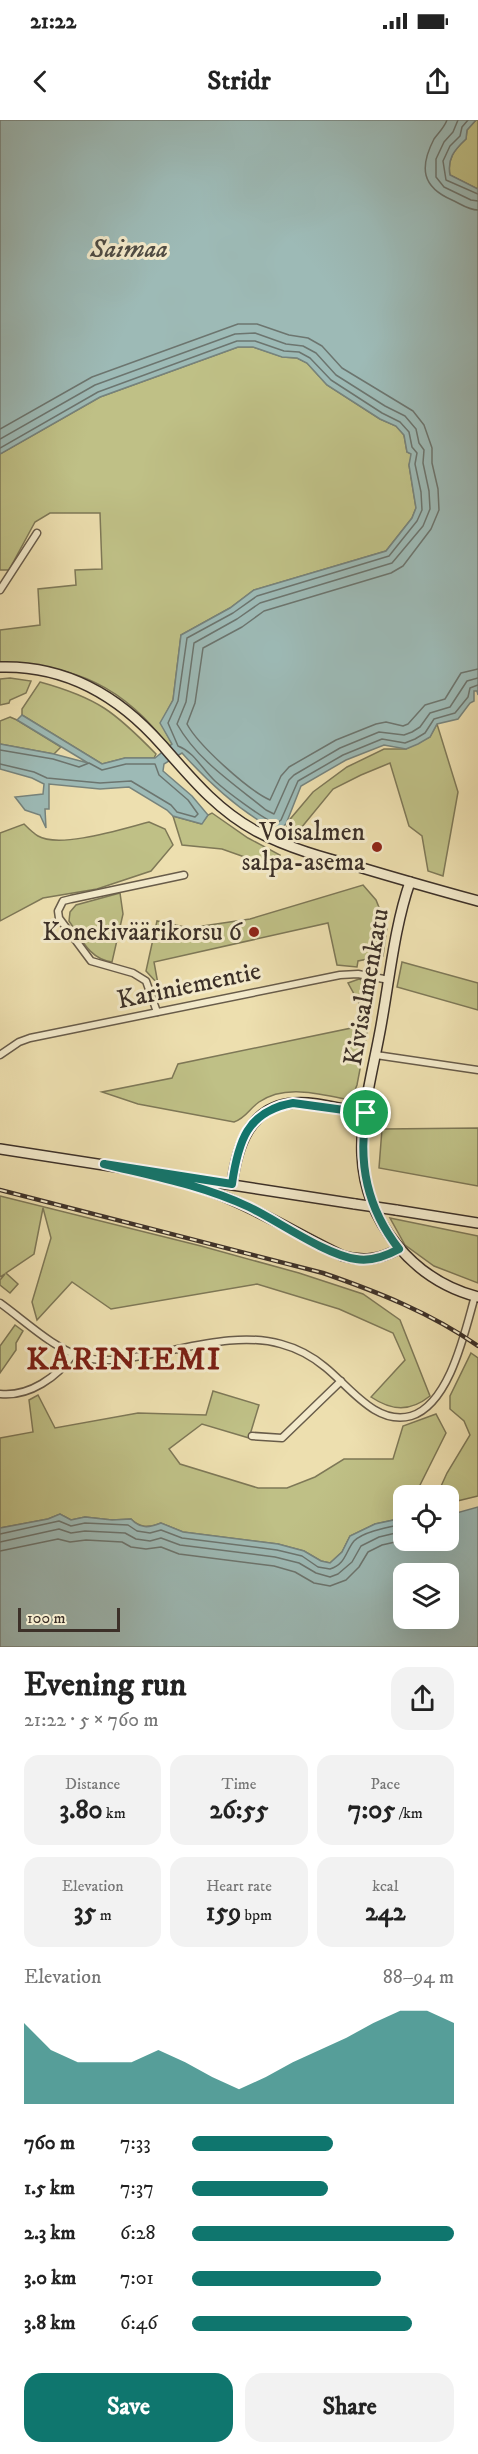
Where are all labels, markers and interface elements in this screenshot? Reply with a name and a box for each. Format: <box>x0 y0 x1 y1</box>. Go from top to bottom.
text: 21:22 <box>30 8 76 35</box>
text: Stridr <box>207 64 271 98</box>
icon: back <box>24 65 57 98</box>
icon: share <box>421 65 454 98</box>
water label: Saimaa <box>89 232 168 266</box>
place label: Voisalmen salpa-asema <box>242 816 365 879</box>
marker: Voisalmen salpa-asema <box>370 840 384 854</box>
street label: Kivisalmenkatu <box>337 906 397 1068</box>
place label: Konekiväärikorsu 6 <box>42 916 243 949</box>
marker: Konekiväärikorsu 6 <box>247 925 261 939</box>
street label: Kariniementie <box>114 955 264 1017</box>
pin <box>340 1087 391 1138</box>
icon: arrive <box>349 1096 382 1129</box>
district label: KARINIEMI <box>26 1340 222 1380</box>
map controls <box>393 1485 459 1629</box>
button: locate <box>393 1485 459 1551</box>
button: layers <box>393 1563 459 1629</box>
scale bar <box>18 1605 120 1632</box>
text: 100 m <box>27 1608 66 1628</box>
text: Evening run <box>24 1665 186 1706</box>
button: share <box>391 1667 454 1730</box>
text: 21:22 · 5 × 760 m <box>24 1708 158 1733</box>
text: Distance <box>65 1774 120 1794</box>
text: Time <box>222 1774 256 1794</box>
text: Pace <box>371 1774 400 1794</box>
text: 3.80 <box>60 1794 102 1827</box>
text: 26:55 <box>210 1794 268 1827</box>
text: 7:05 <box>348 1794 395 1827</box>
text: km <box>102 1803 126 1823</box>
text: /km <box>395 1803 423 1823</box>
text: Elevation <box>62 1876 124 1896</box>
text: Heart rate <box>206 1876 272 1896</box>
text: kcal <box>372 1876 398 1896</box>
text: 35 <box>74 1896 96 1929</box>
text: 159 <box>206 1896 241 1929</box>
text: 242 <box>365 1896 406 1929</box>
text: m <box>96 1905 112 1925</box>
text: bpm <box>241 1905 272 1925</box>
text: Elevation <box>24 1965 101 1990</box>
text: 88–94 m <box>383 1965 454 1990</box>
text: 760 m <box>24 2131 75 2156</box>
text: 7:33 <box>120 2131 151 2156</box>
text: 1.5 km <box>24 2176 75 2201</box>
text: 7:37 <box>120 2176 154 2201</box>
text: 2.3 km <box>24 2221 76 2246</box>
text: 6:28 <box>120 2221 155 2246</box>
text: 3.0 km <box>24 2266 76 2291</box>
text: 7:01 <box>120 2266 154 2291</box>
text: 3.8 km <box>24 2311 75 2336</box>
text: 6:46 <box>120 2311 158 2336</box>
button: Save <box>24 2373 233 2442</box>
button: Share <box>245 2373 454 2442</box>

